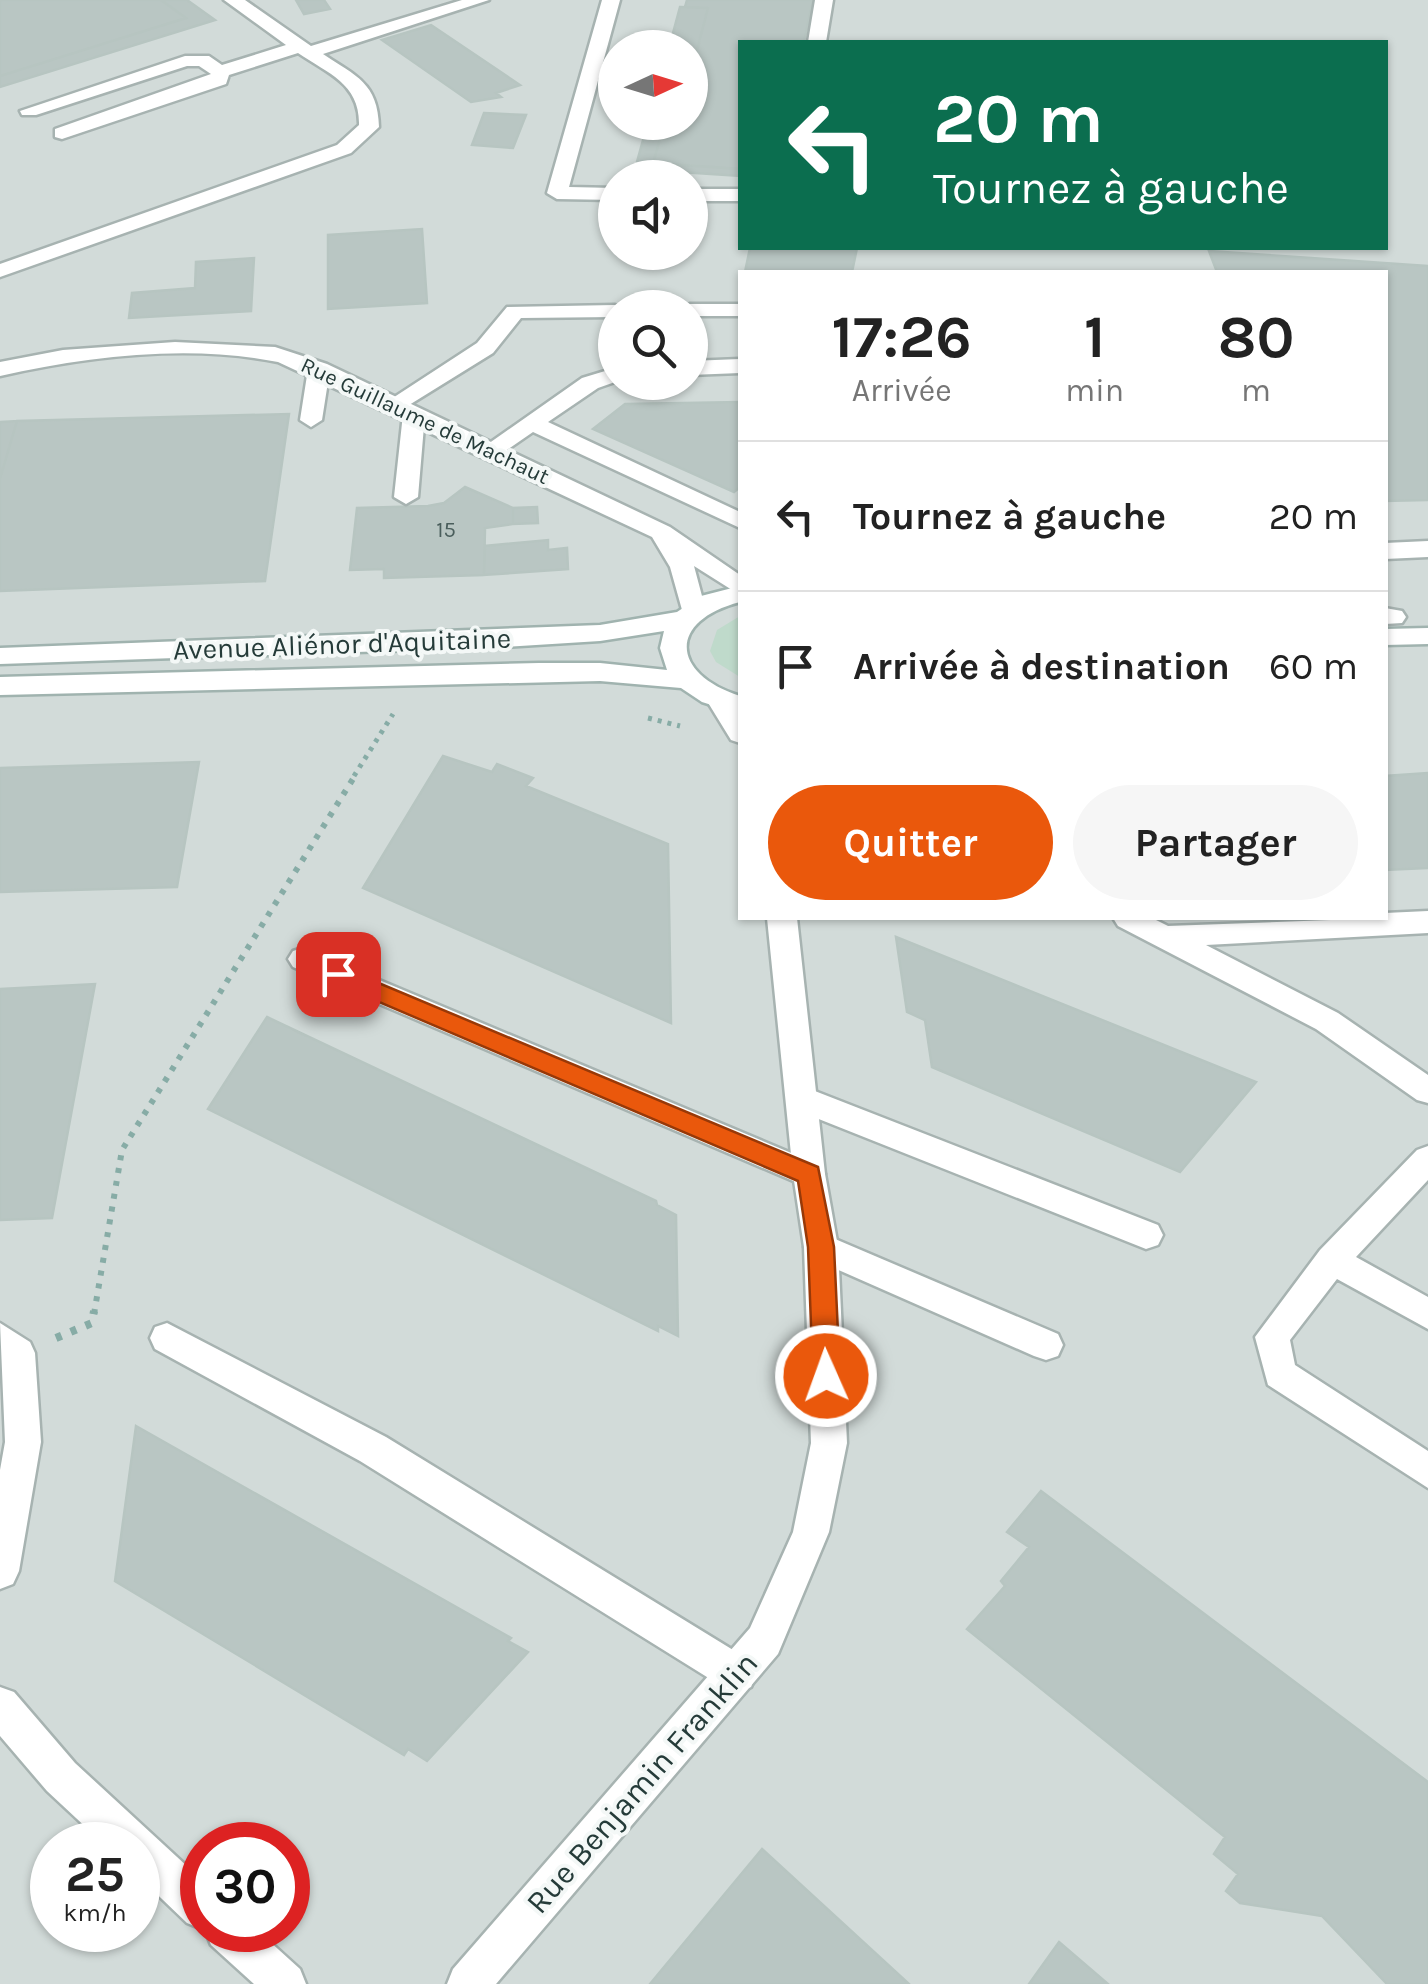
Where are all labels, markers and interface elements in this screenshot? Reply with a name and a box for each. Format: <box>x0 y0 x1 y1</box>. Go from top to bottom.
north arrow <box>598 30 708 140</box>
map controls <box>598 30 708 400</box>
text: 20 m <box>933 78 1104 160</box>
icon: left <box>768 80 898 210</box>
button: sound <box>598 160 708 270</box>
text: Tournez à gauche <box>933 162 1289 214</box>
button: search <box>598 290 708 400</box>
text: 17:26 <box>832 302 972 372</box>
text: 1 <box>1084 302 1105 372</box>
text: 80 <box>1218 302 1294 372</box>
street label: Rue Guillaume de Machaut <box>297 352 553 490</box>
text: Arrivée <box>852 372 952 409</box>
text: min <box>1065 372 1124 409</box>
text: m <box>1241 372 1271 409</box>
icon: left <box>768 489 823 544</box>
text: Tournez à gauche <box>853 494 1166 539</box>
text: 20 m <box>1269 494 1358 539</box>
house number: 15 <box>436 517 456 543</box>
street label: Avenue Aliénor d'Aquitaine <box>172 622 512 666</box>
icon: arrive <box>768 639 823 694</box>
text: Arrivée à destination <box>853 644 1230 689</box>
text: 60 m <box>1269 644 1358 689</box>
button: Quitter <box>768 785 1053 900</box>
button: Partager <box>1073 785 1358 900</box>
pin <box>296 932 381 1017</box>
icon: arrive <box>311 947 366 1002</box>
position arrow <box>774 1324 878 1428</box>
street label: Rue Benjamin Franklin <box>519 1645 765 1921</box>
speed limit sign: 30 <box>180 1822 310 1952</box>
text: 25 <box>65 1845 125 1904</box>
text: km/h <box>63 1898 127 1927</box>

